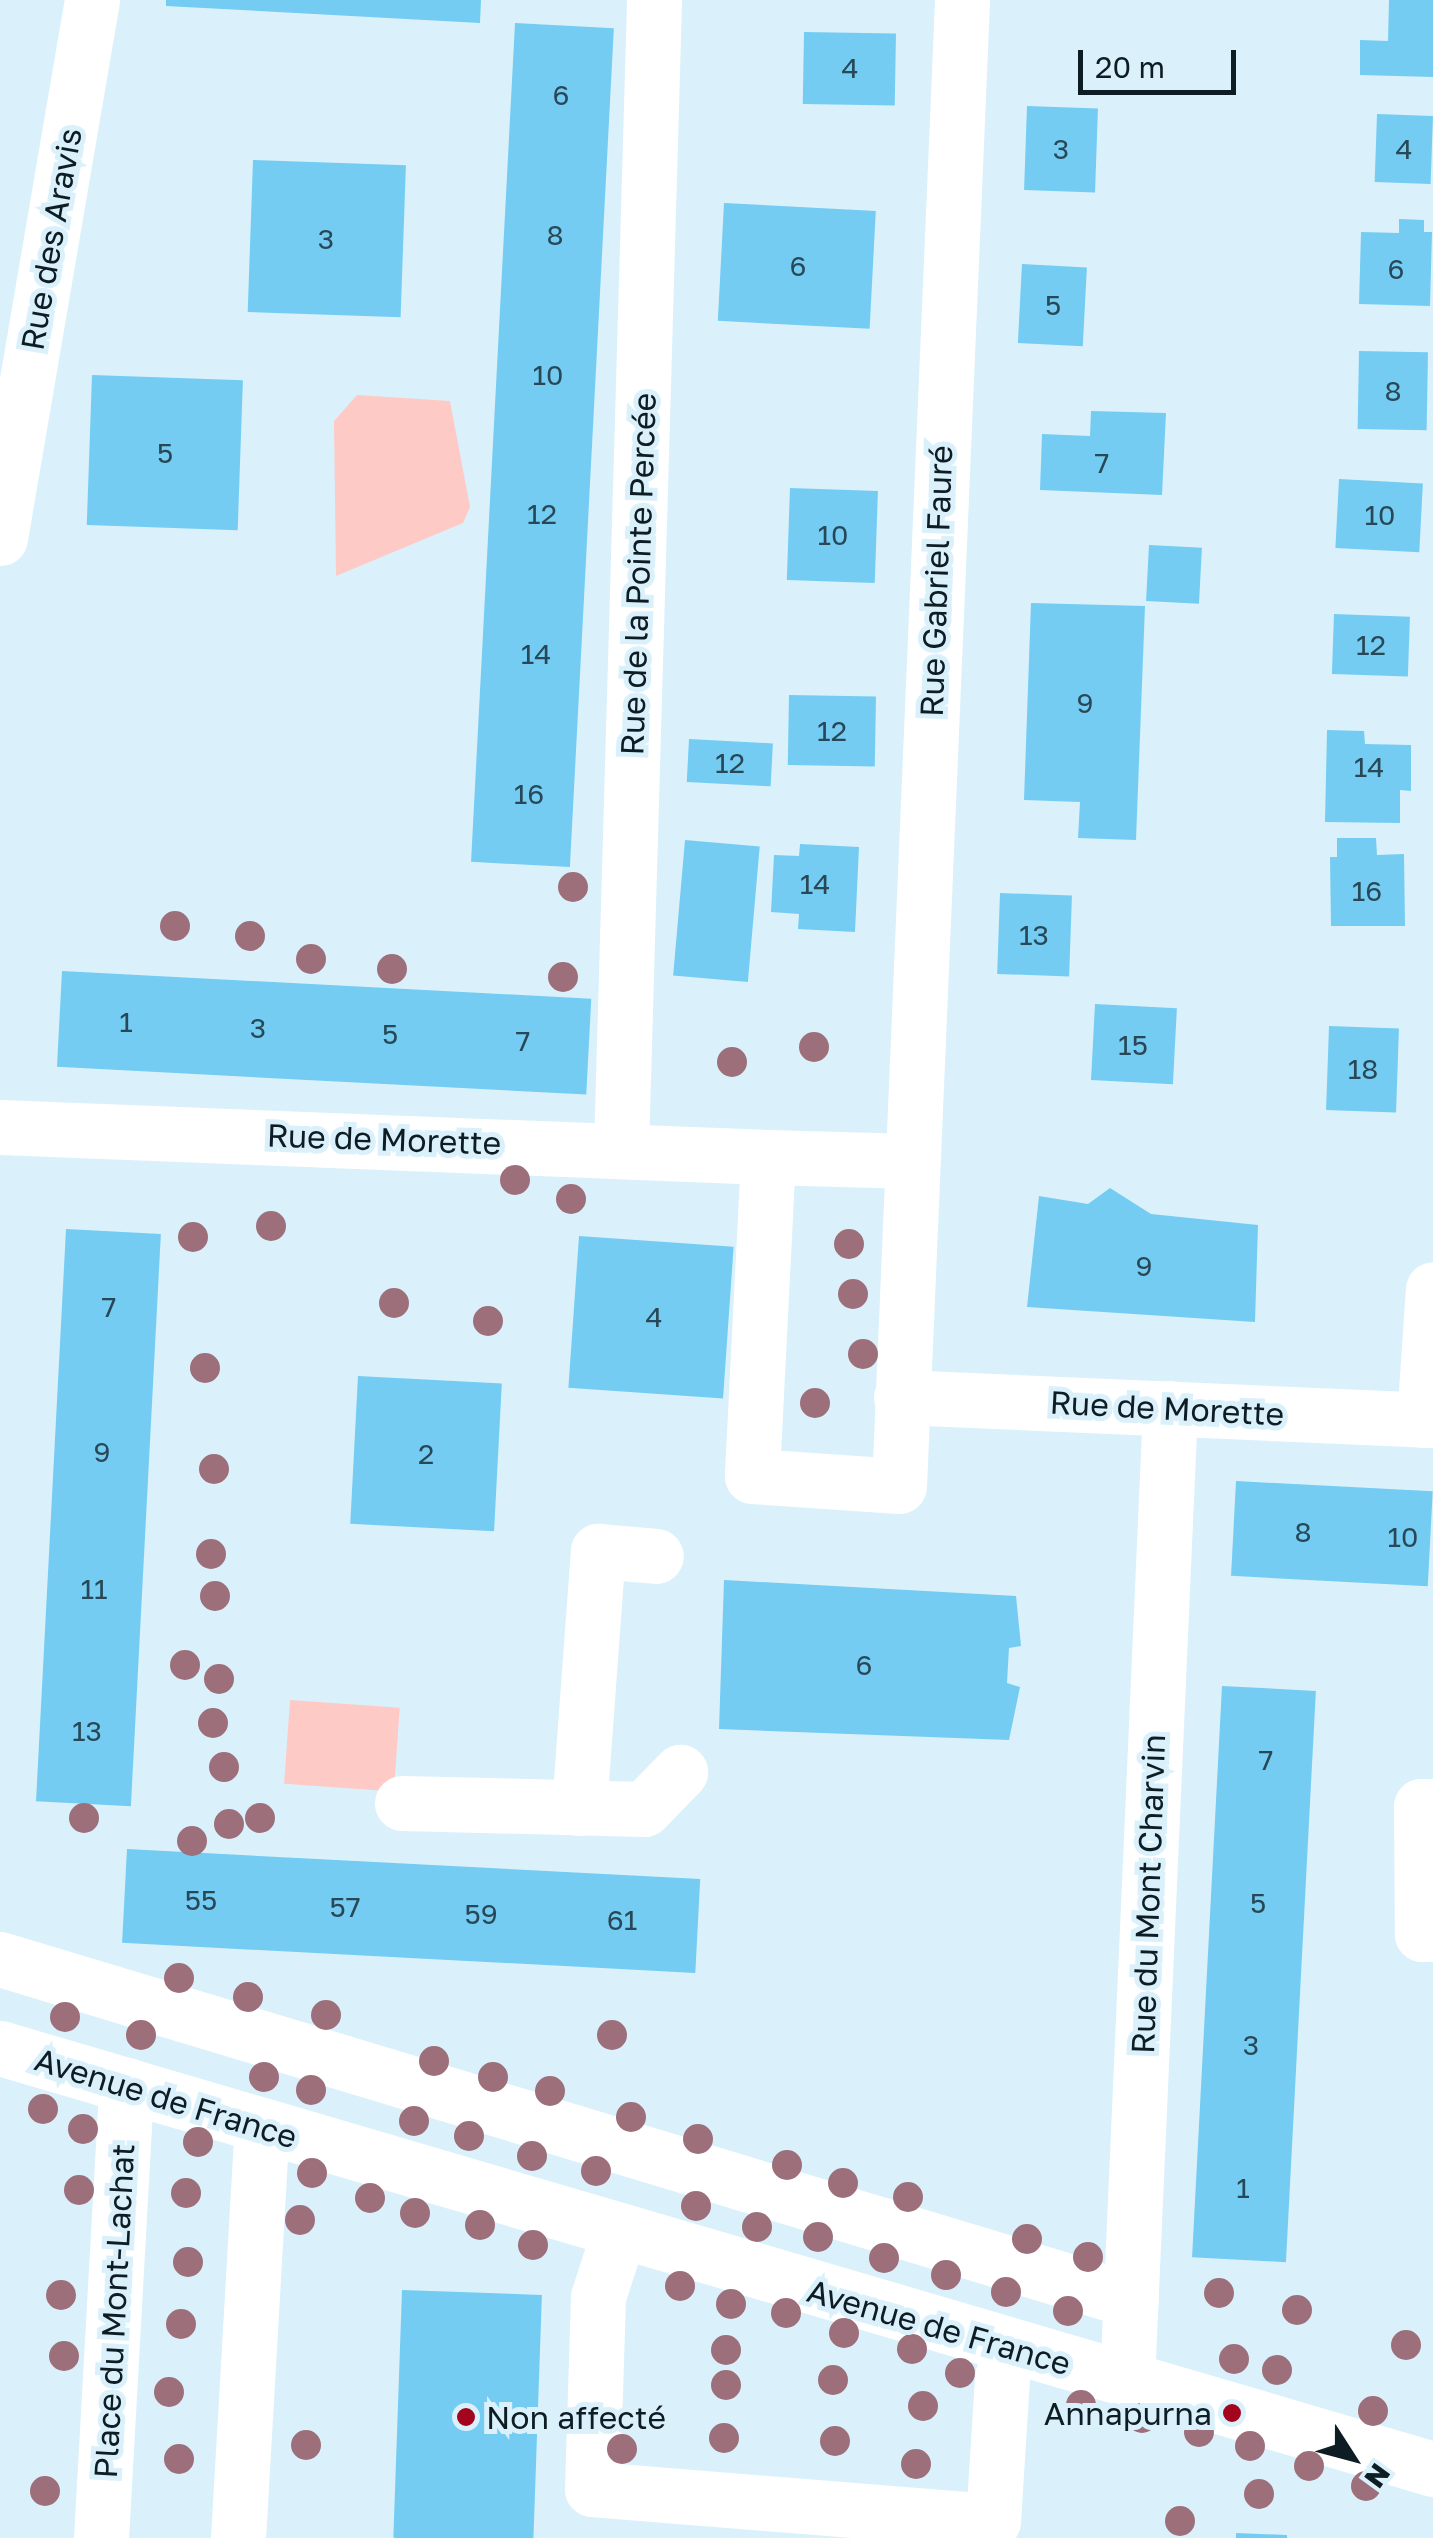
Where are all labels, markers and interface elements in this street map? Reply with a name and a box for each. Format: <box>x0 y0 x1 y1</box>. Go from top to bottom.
scale bar <box>1083 30 1240 92</box>
text: 20 m <box>1095 49 1165 85</box>
house number: 4 <box>841 51 859 85</box>
house number: 6 <box>553 78 569 112</box>
street label: Rue des Aravis <box>13 125 89 353</box>
house number: 3 <box>1053 132 1069 166</box>
house number: 4 <box>1395 132 1413 166</box>
house number: 8 <box>546 218 564 252</box>
house number: 3 <box>318 222 334 256</box>
house number: 6 <box>790 249 806 283</box>
house number: 6 <box>1388 252 1404 286</box>
house number: 5 <box>1045 288 1061 322</box>
house number: 10 <box>533 358 563 392</box>
house number: 8 <box>1384 374 1402 408</box>
street label: Rue de la Pointe Percée <box>612 392 664 756</box>
house number: 5 <box>157 436 173 470</box>
street label: Rue Gabriel Fauré <box>912 445 960 717</box>
house number: 7 <box>1095 446 1109 480</box>
house number: 12 <box>527 497 557 531</box>
house number: 10 <box>1365 498 1395 532</box>
house number: 10 <box>818 518 848 552</box>
house number: 12 <box>1356 628 1386 662</box>
house number: 14 <box>521 637 551 671</box>
house number: 9 <box>1077 686 1093 720</box>
house number: 12 <box>817 714 847 748</box>
house number: 12 <box>715 746 745 780</box>
house number: 14 <box>1354 750 1384 784</box>
house number: 16 <box>514 777 544 811</box>
house number: 14 <box>800 867 830 901</box>
house number: 16 <box>1352 874 1382 908</box>
house number: 13 <box>1019 918 1049 952</box>
house number: 1 <box>119 1005 133 1039</box>
house number: 3 <box>250 1011 266 1045</box>
house number: 5 <box>382 1017 398 1051</box>
house number: 7 <box>516 1024 530 1058</box>
house number: 15 <box>1118 1028 1148 1062</box>
house number: 18 <box>1348 1052 1378 1086</box>
street label: Rue de Morette <box>266 1116 502 1162</box>
house number: 9 <box>1136 1249 1152 1283</box>
house number: 7 <box>102 1290 116 1324</box>
house number: 4 <box>645 1300 663 1334</box>
street label: Rue de Morette <box>1049 1383 1285 1433</box>
house number: 9 <box>94 1435 110 1469</box>
house number: 2 <box>418 1437 434 1471</box>
house number: 8 <box>1294 1515 1312 1549</box>
house number: 10 <box>1388 1520 1418 1554</box>
house number: 11 <box>80 1572 108 1606</box>
house number: 6 <box>856 1648 872 1682</box>
house number: 13 <box>72 1714 102 1748</box>
street label: Rue du Mont Charvin <box>1123 1733 1173 2055</box>
house number: 7 <box>1259 1743 1273 1777</box>
house number: 55 <box>185 1883 217 1917</box>
house number: 5 <box>1250 1886 1266 1920</box>
house number: 57 <box>329 1890 361 1924</box>
house number: 59 <box>464 1897 498 1931</box>
house number: 61 <box>607 1903 637 1937</box>
house number: 3 <box>1243 2028 1259 2062</box>
street label: Avenue de France <box>30 2040 302 2156</box>
street label: Place du Mont-Lachat <box>86 2143 142 2479</box>
house number: 1 <box>1236 2171 1250 2205</box>
street label: Avenue de France <box>803 2271 1075 2383</box>
place label: Annapurna <box>1044 2394 1212 2432</box>
place label: Non affecté <box>486 2398 666 2436</box>
marker: Annapurna <box>1221 2402 1243 2424</box>
marker: Non affecté <box>455 2406 477 2428</box>
north arrow <box>1303 2408 1403 2508</box>
text: N <box>1358 2458 1397 2494</box>

